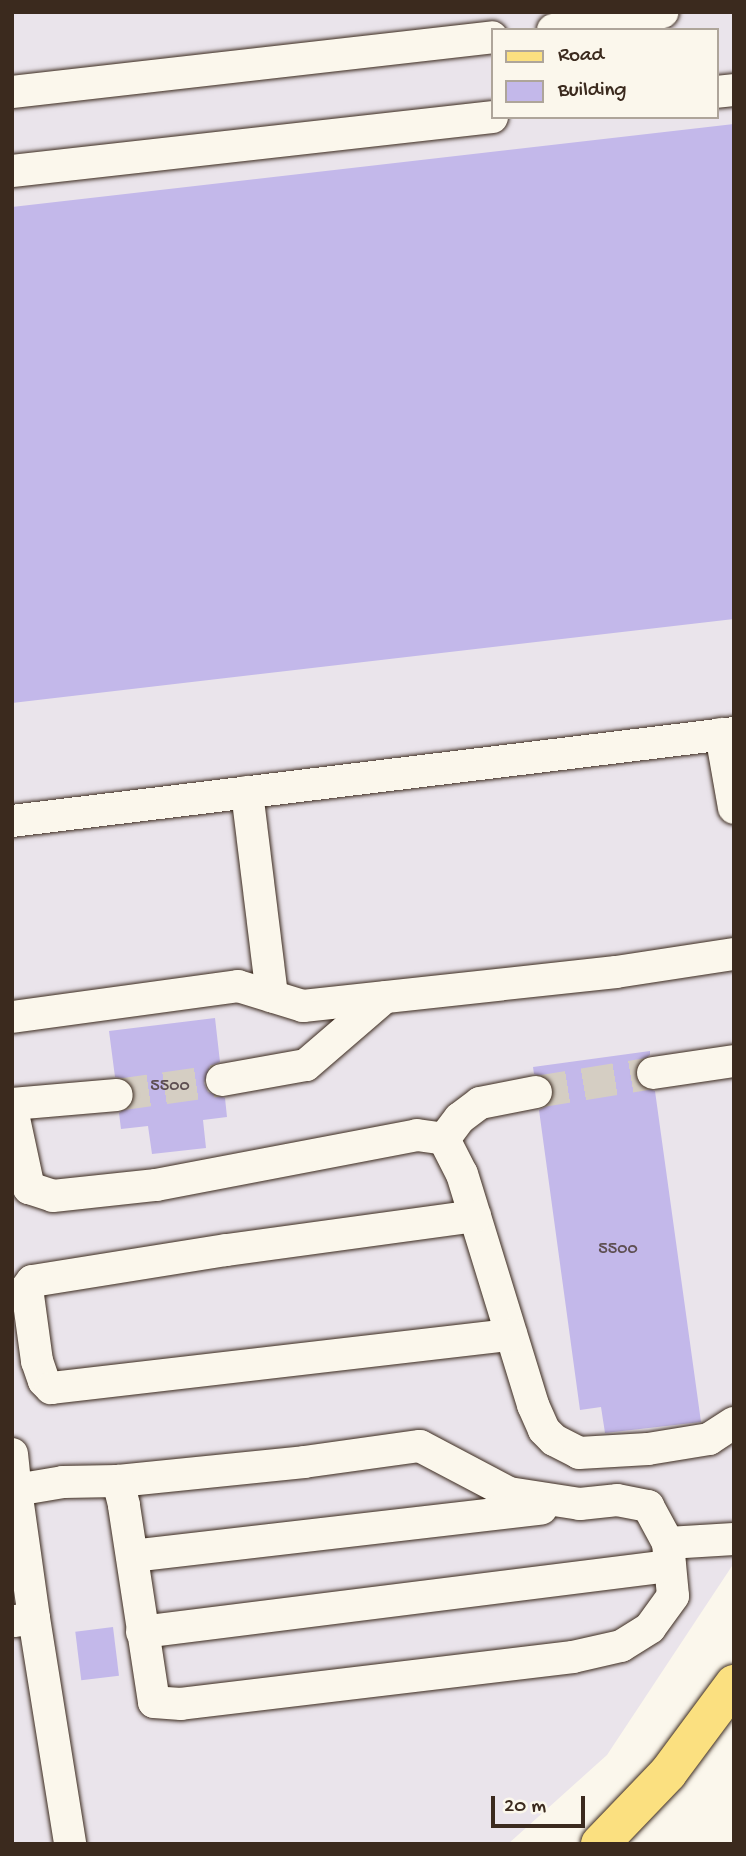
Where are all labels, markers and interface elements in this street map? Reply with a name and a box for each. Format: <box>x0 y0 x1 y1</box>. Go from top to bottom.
legend <box>490 28 718 119</box>
text: Road <box>558 44 604 69</box>
text: Building <box>558 79 627 104</box>
house number: 5500 <box>150 1076 190 1098</box>
house number: 5500 <box>598 1239 638 1261</box>
scale bar <box>494 1783 588 1827</box>
text: 20 m <box>504 1795 546 1820</box>

